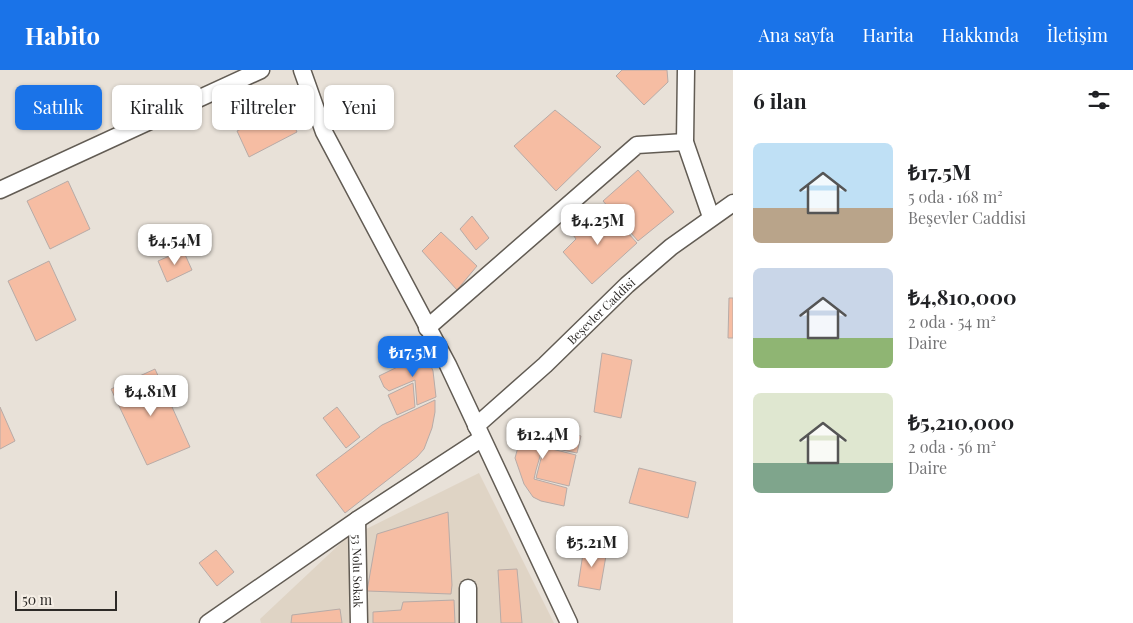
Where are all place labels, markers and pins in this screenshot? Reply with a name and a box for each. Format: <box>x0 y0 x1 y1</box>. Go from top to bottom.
pin: ₺4.25M <box>557 204 639 246</box>
pin: ₺4.54M <box>134 224 216 266</box>
pin: ₺17.5M <box>372 336 454 378</box>
pin: ₺4.81M <box>110 374 192 417</box>
pin: ₺12.4M <box>502 418 584 460</box>
pin: ₺5.21M <box>551 526 633 568</box>

